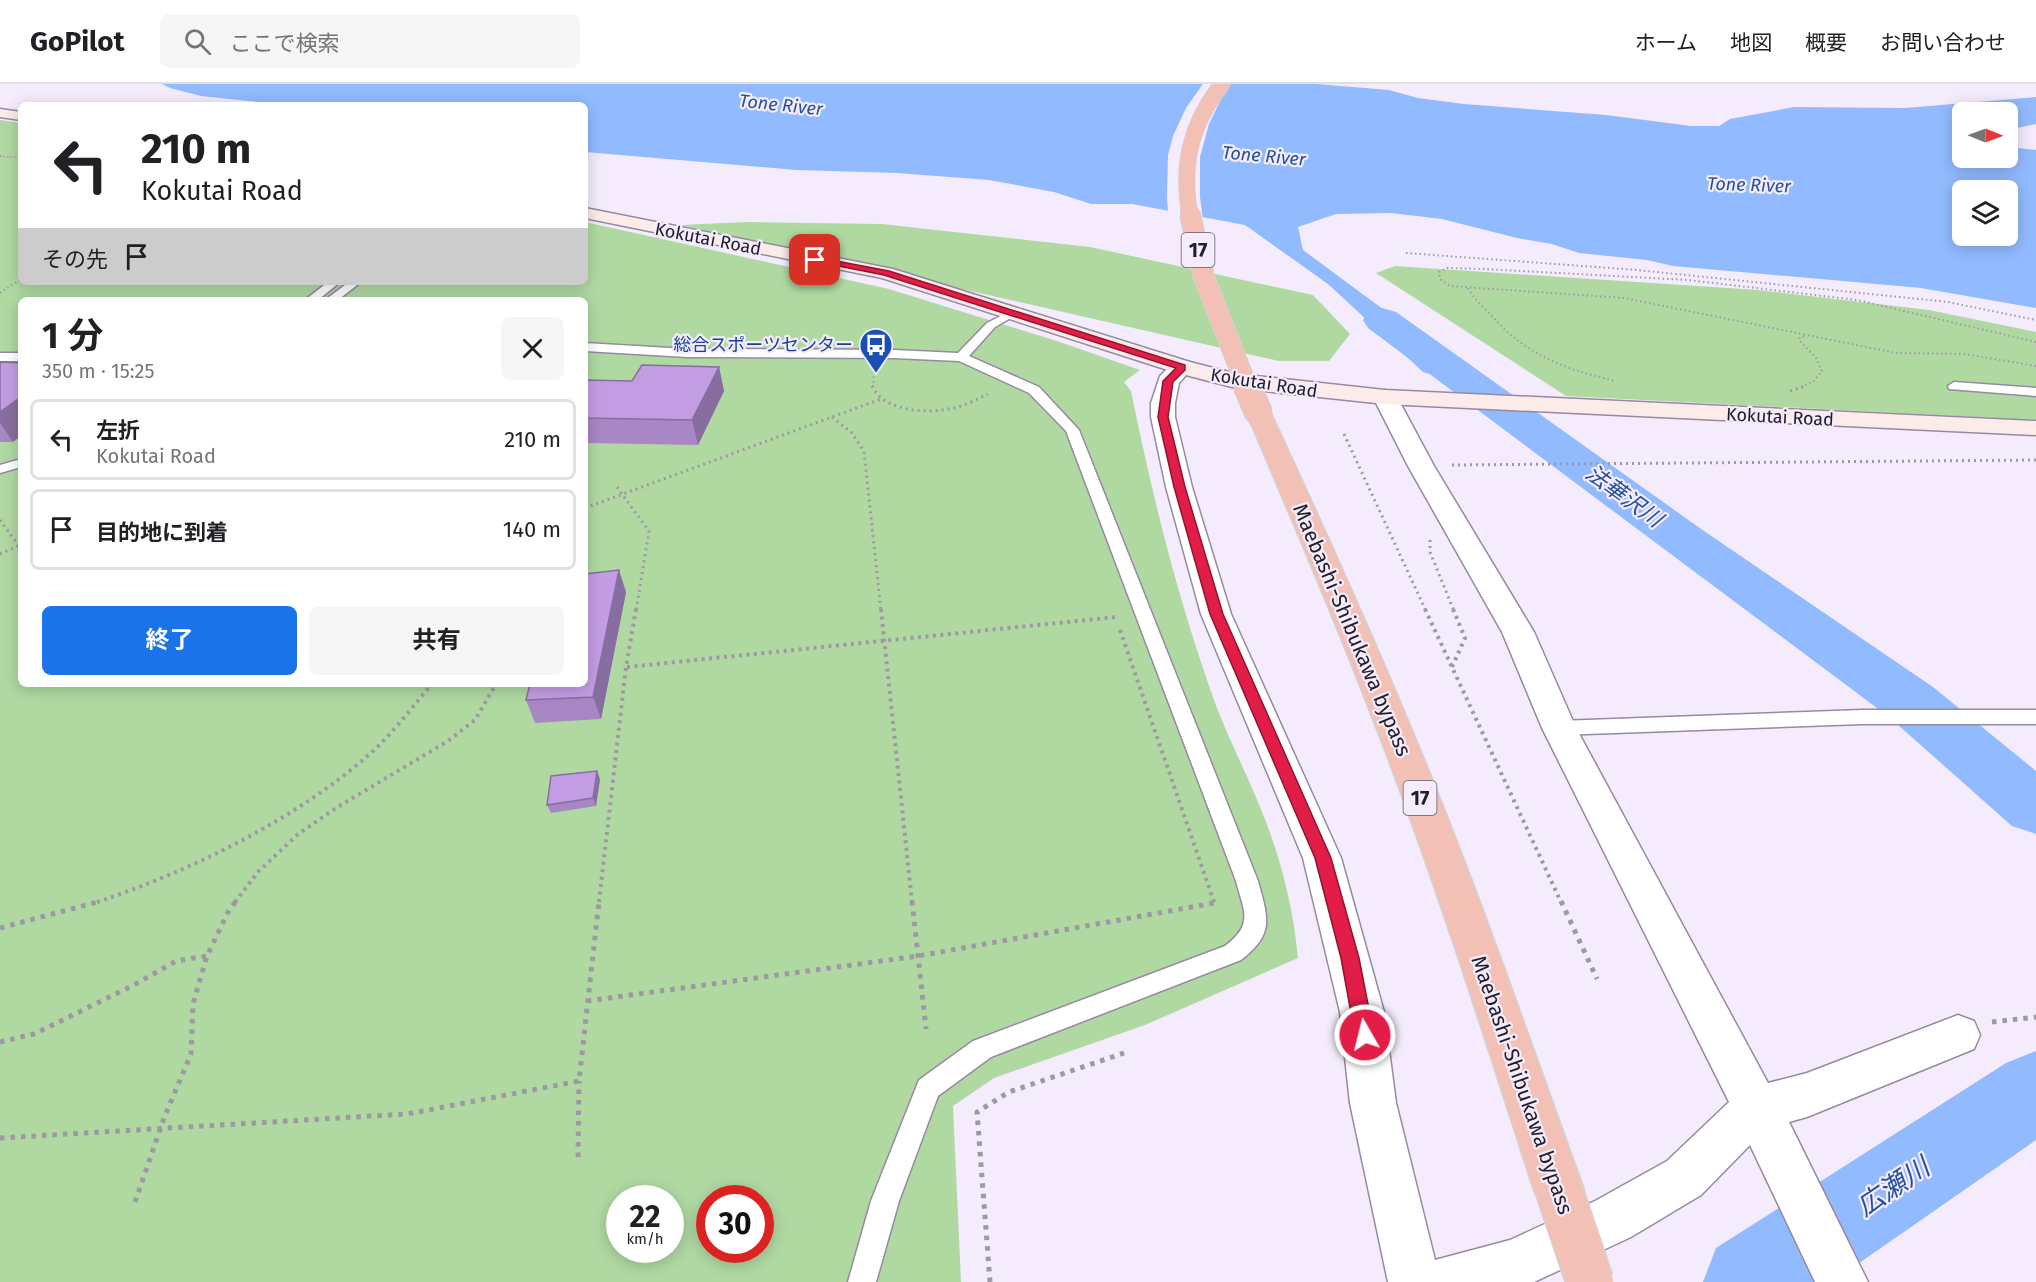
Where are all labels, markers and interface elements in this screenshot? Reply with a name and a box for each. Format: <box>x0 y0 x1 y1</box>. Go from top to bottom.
search box <box>160 14 580 68</box>
text: GoPilot <box>30 25 124 58</box>
icon: search <box>181 25 214 58</box>
text: ここで検索 <box>229 30 339 57</box>
text: ホーム <box>1635 30 1697 56</box>
text: 地図 <box>1730 30 1772 56</box>
text: 概要 <box>1805 30 1847 56</box>
text: お問い合わせ <box>1880 30 2006 56</box>
water label: Tone River <box>738 90 825 120</box>
north arrow <box>1952 102 2018 168</box>
map controls <box>1952 102 2018 246</box>
text: 210 m <box>141 124 251 174</box>
icon: left <box>42 126 120 204</box>
water label: Tone River <box>1221 141 1308 171</box>
water label: Tone River <box>1707 173 1792 197</box>
text: Kokutai Road <box>141 175 303 207</box>
button: layers <box>1952 180 2018 246</box>
street label: Kokutai Road <box>653 218 763 260</box>
road number: 17 <box>1182 233 1214 267</box>
pin <box>789 234 840 285</box>
icon: arrive <box>120 240 153 273</box>
icon: arrive <box>798 243 831 276</box>
text: その先 <box>42 246 108 273</box>
text: 1 分 <box>42 314 103 358</box>
button: close <box>501 317 564 380</box>
bus stop icon: 総合スポーツセンター <box>858 327 894 374</box>
place label: 総合スポーツセンター <box>673 334 853 356</box>
text: 350 m · 15:25 <box>42 359 154 383</box>
street label: Kokutai Road <box>1209 364 1319 402</box>
street label: Kokutai Road <box>1726 403 1834 431</box>
text: 左折 <box>96 417 140 444</box>
icon: left <box>45 423 78 456</box>
text: 210 m <box>504 426 561 453</box>
text: Kokutai Road <box>96 444 216 468</box>
water label: 法華沢川 <box>1580 459 1669 534</box>
street label: Maebashi-Shibukawa bypass <box>1287 500 1417 760</box>
icon: arrive <box>45 513 78 546</box>
text: 140 m <box>503 516 561 543</box>
text: 目的地に到着 <box>96 519 228 546</box>
button: 終了 <box>42 606 297 675</box>
button: 共有 <box>309 606 564 675</box>
road number: 17 <box>1404 781 1436 815</box>
street label: Maebashi-Shibukawa bypass <box>1465 952 1579 1218</box>
position arrow <box>1333 1003 1397 1067</box>
water label: 広瀬川 <box>1850 1149 1938 1223</box>
speed limit sign: 30 <box>696 1185 774 1263</box>
text: 22 <box>629 1199 661 1235</box>
text: km/h <box>626 1230 664 1248</box>

